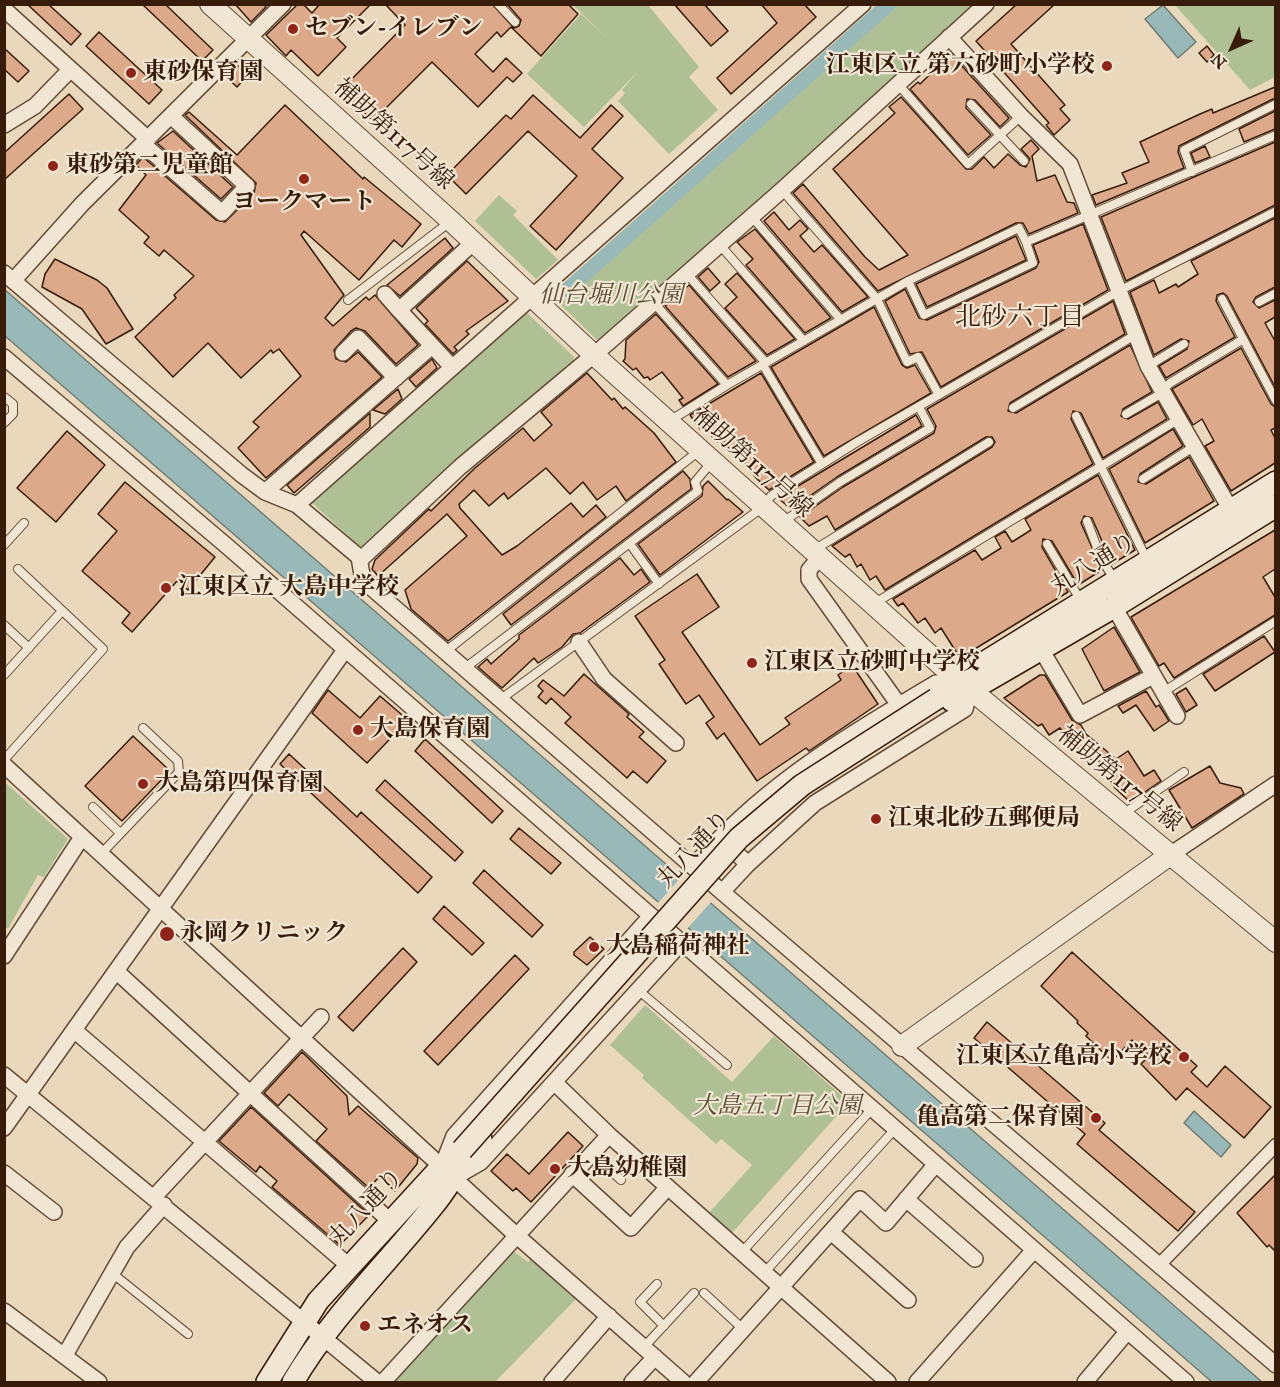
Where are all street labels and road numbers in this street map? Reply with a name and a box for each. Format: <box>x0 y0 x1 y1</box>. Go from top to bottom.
street label: 補助第117号線 <box>327 74 459 196</box>
street label: 補助第117号線 <box>686 402 818 524</box>
street label: 丸八通り <box>1046 527 1142 603</box>
street label: 補助第117号線 <box>1051 721 1187 839</box>
street label: 丸八通り <box>652 805 738 895</box>
street label: 丸八通り <box>324 1163 410 1253</box>

